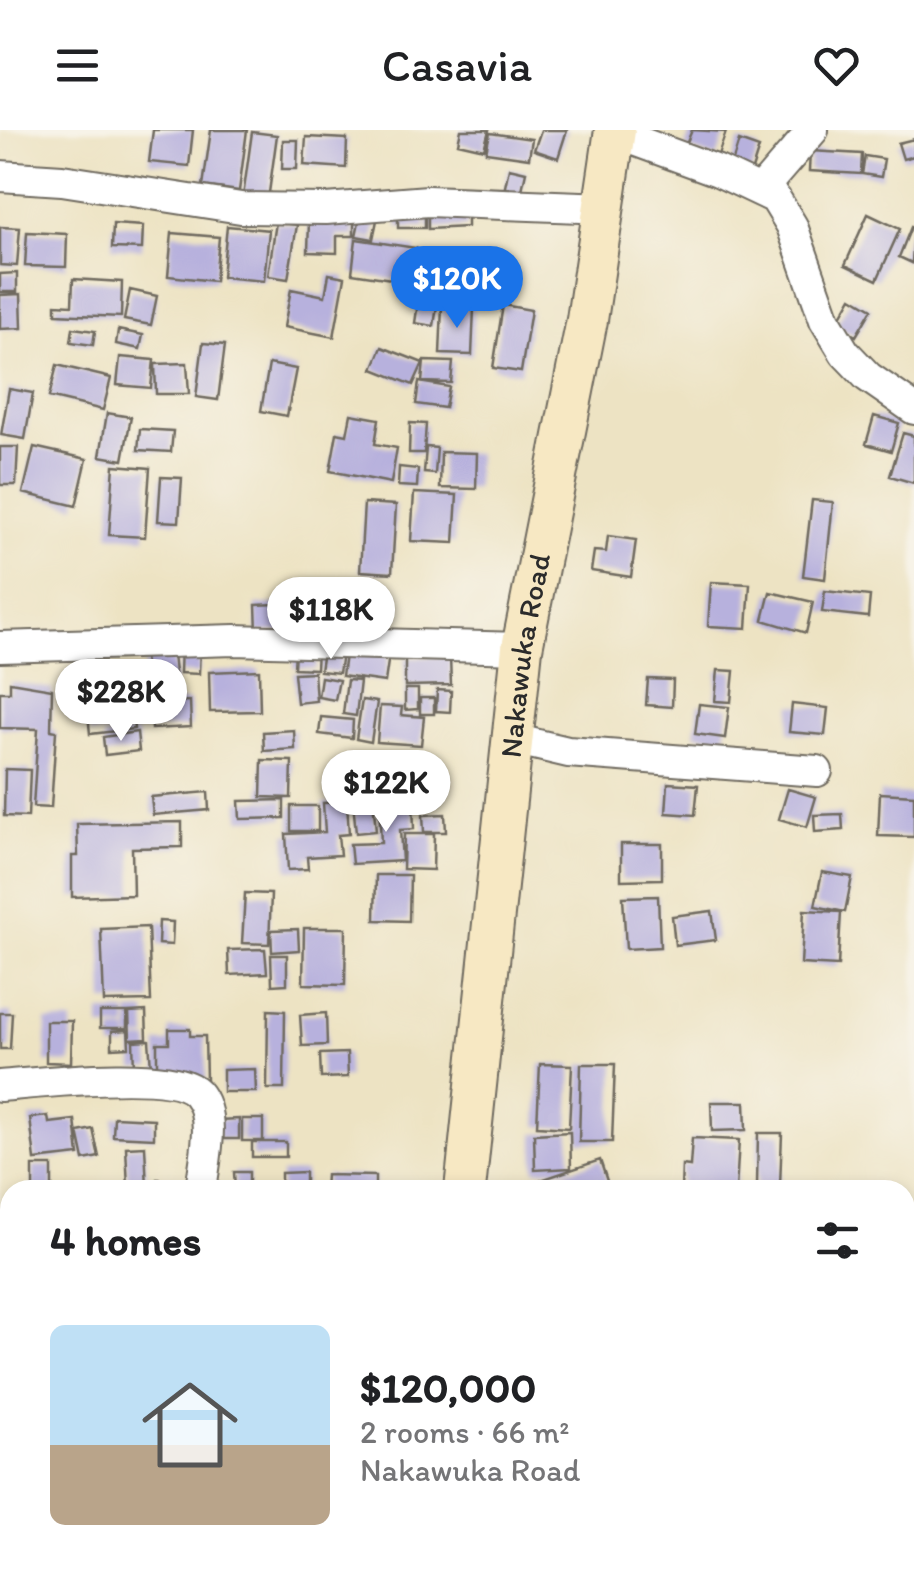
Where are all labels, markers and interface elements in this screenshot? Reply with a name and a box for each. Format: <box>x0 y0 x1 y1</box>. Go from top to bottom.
icon: menu <box>50 38 105 93</box>
text: Casavia <box>382 38 532 92</box>
icon: heart <box>809 38 864 93</box>
pin: $120K <box>387 246 527 331</box>
text: $120K <box>413 259 501 297</box>
street label: Nakawuka Road <box>492 549 558 760</box>
pin: $118K <box>261 577 401 662</box>
text: $118K <box>289 590 373 628</box>
pin: $228K <box>51 659 191 744</box>
text: $228K <box>77 672 165 710</box>
pin: $122K <box>316 750 456 835</box>
text: $122K <box>343 763 429 801</box>
icon: filters <box>810 1213 865 1268</box>
text: 4 homes <box>50 1215 201 1266</box>
text: $120,000 <box>360 1362 536 1413</box>
icon: home <box>130 1365 250 1485</box>
text: 2 rooms · 66 m² <box>360 1413 570 1451</box>
text: Nakawuka Road <box>360 1451 580 1489</box>

